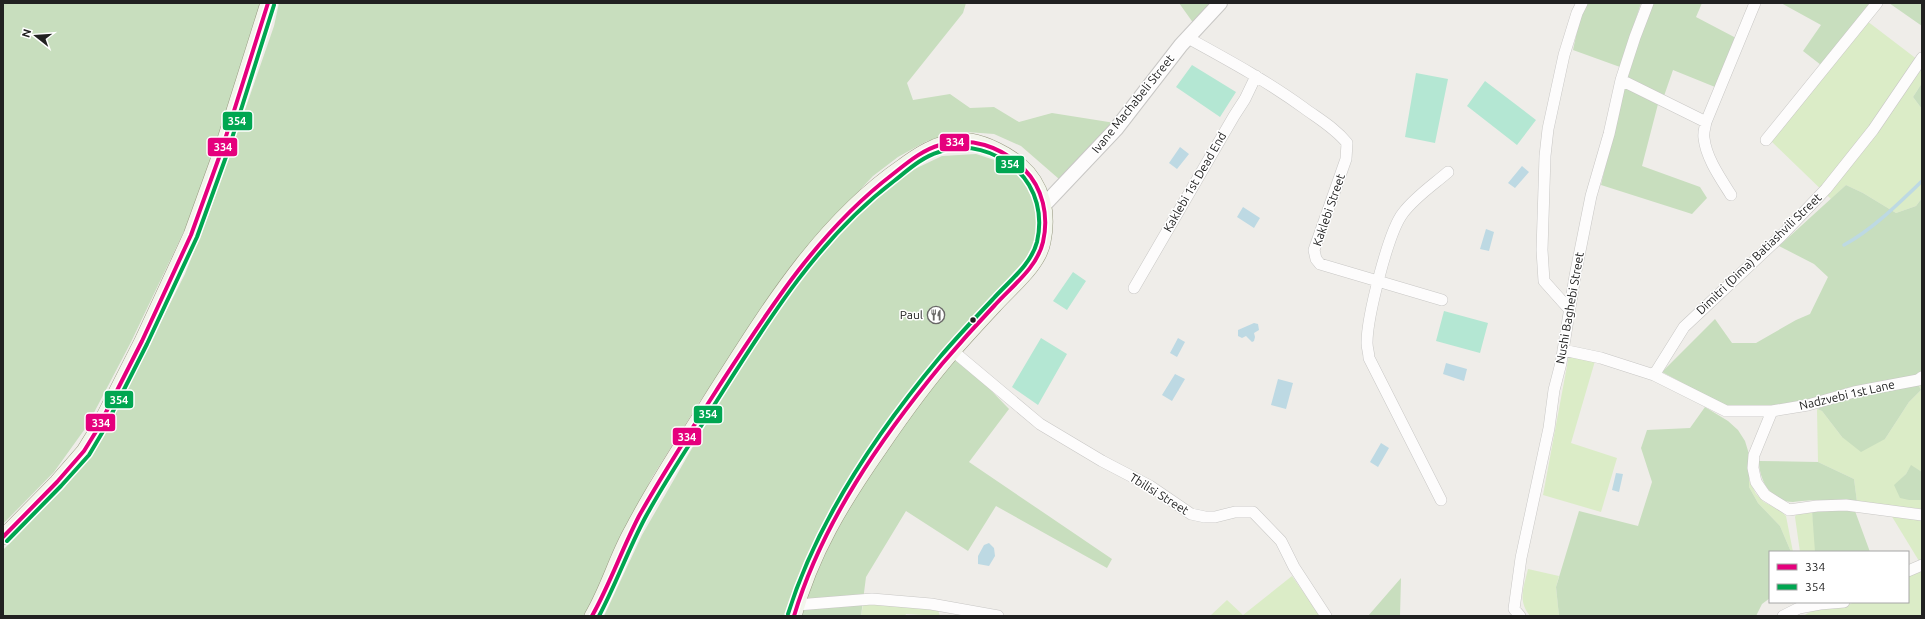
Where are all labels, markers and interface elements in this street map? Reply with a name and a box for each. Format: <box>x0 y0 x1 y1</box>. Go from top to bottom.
north arrow <box>16 16 56 56</box>
text: N <box>19 27 33 39</box>
street label: Ivane Machabeli Street <box>1089 52 1176 155</box>
line badge: 354 <box>222 111 253 131</box>
text: 354 <box>228 115 246 127</box>
street label: Kaklebi 1st Dead End <box>1161 130 1228 234</box>
line badge: 334 <box>939 133 970 152</box>
text: 334 <box>946 136 964 148</box>
line badge: 334 <box>207 137 238 157</box>
text: 334 <box>214 141 232 153</box>
line badge: 354 <box>995 155 1025 174</box>
text: 354 <box>1001 158 1019 170</box>
street label: Kaklebi Street <box>1310 172 1347 248</box>
street label: Dimitri (Dima) Batiashvili Street <box>1694 190 1825 318</box>
street label: Nushi Baghebi Street <box>1553 251 1586 365</box>
restaurant icon: Paul <box>926 305 946 325</box>
place label: Paul <box>900 308 923 321</box>
unlabelled marker <box>968 315 978 325</box>
street label: Nadzvebi 1st Lane <box>1798 377 1896 412</box>
line badge: 354 <box>104 390 134 409</box>
text: 354 <box>110 394 128 406</box>
line badge: 354 <box>693 405 723 424</box>
text: 354 <box>699 408 717 420</box>
line badge: 334 <box>85 413 116 432</box>
text: 334 <box>92 417 110 429</box>
line badge: 334 <box>672 427 702 446</box>
text: 334 <box>678 431 696 443</box>
street label: Tbilisi Street <box>1127 470 1191 517</box>
legend <box>1769 551 1909 603</box>
text: 334 <box>1805 560 1826 573</box>
text: 354 <box>1805 580 1826 593</box>

